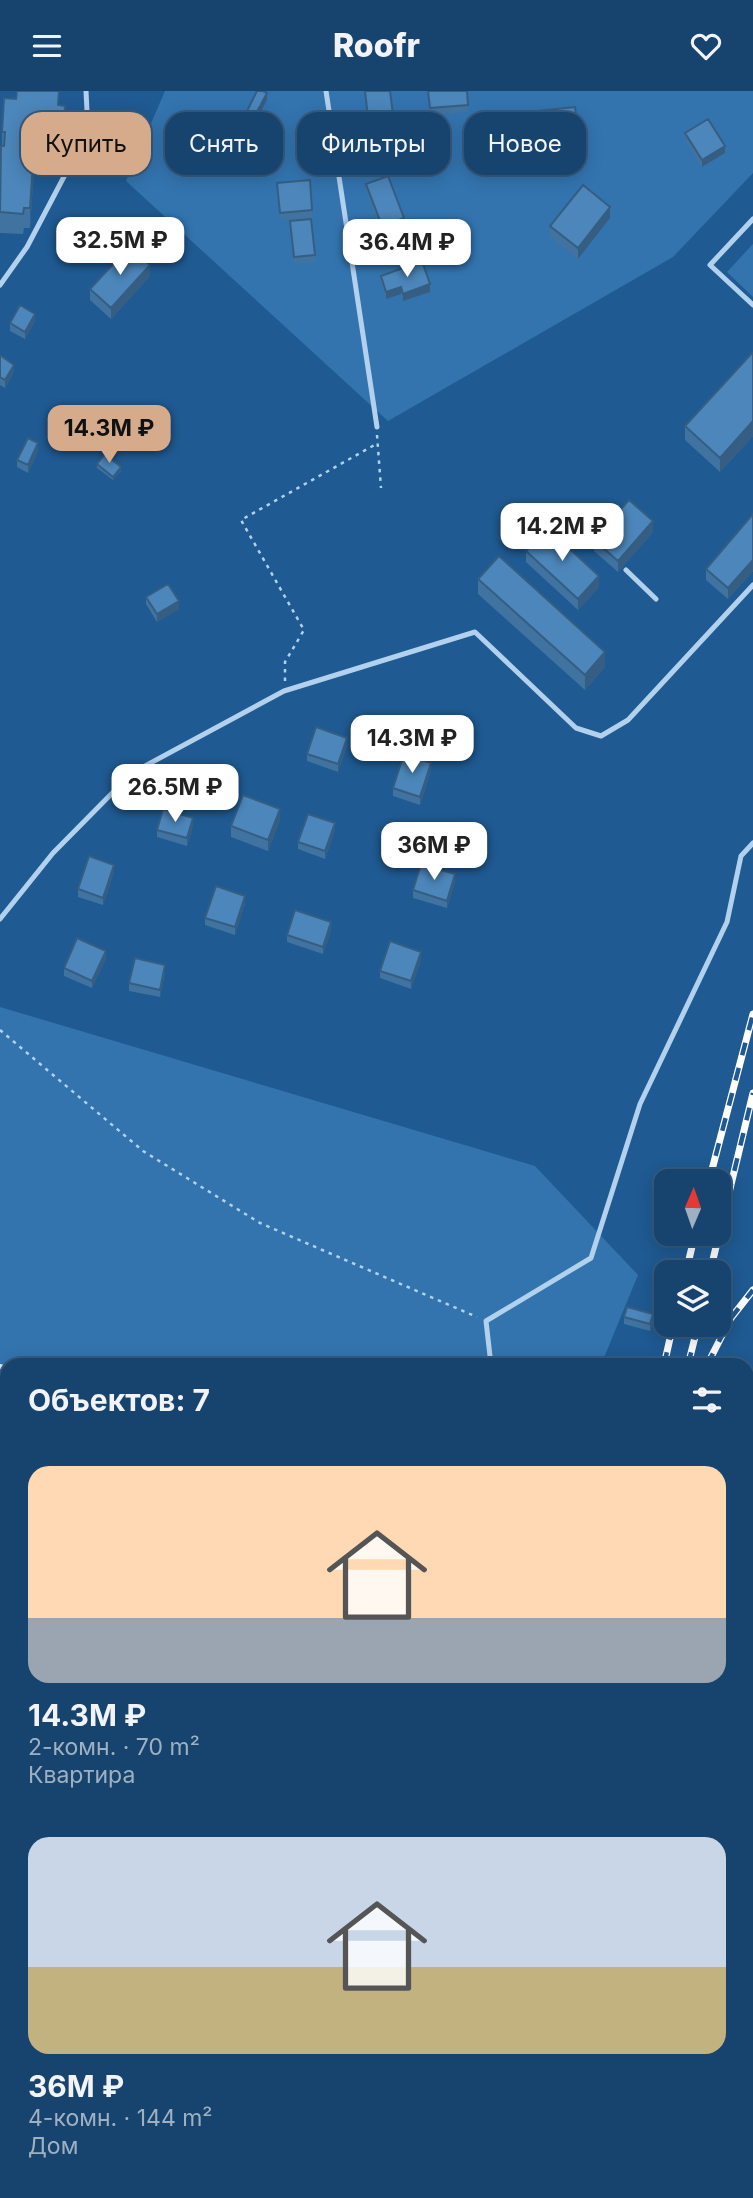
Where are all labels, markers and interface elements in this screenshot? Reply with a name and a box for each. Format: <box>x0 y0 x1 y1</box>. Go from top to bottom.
text: Roofr <box>333 26 420 65</box>
icon: menu <box>28 27 66 65</box>
icon: heart <box>687 27 725 65</box>
chip: Купить <box>21 112 151 175</box>
chip: Снять <box>165 112 283 175</box>
chip: Фильтры <box>297 112 450 175</box>
chip: Новое <box>464 112 586 175</box>
pin: 32.5M ₽ <box>55 218 185 277</box>
pin: 36.4M ₽ <box>342 219 472 279</box>
text: 32.5M ₽ <box>72 226 168 254</box>
text: 36.4M ₽ <box>359 228 455 256</box>
pin: 14.3M ₽ <box>44 405 174 465</box>
text: 14.3M ₽ <box>64 414 154 442</box>
pin: 14.2M ₽ <box>497 503 627 563</box>
text: 14.2M ₽ <box>517 512 607 540</box>
pin: 14.3M ₽ <box>347 715 477 775</box>
text: 14.3M ₽ <box>367 724 457 752</box>
pin: 26.5M ₽ <box>110 765 240 824</box>
text: 26.5M ₽ <box>128 773 222 801</box>
pin: 36M ₽ <box>385 823 483 882</box>
text: 36M ₽ <box>397 831 471 859</box>
north arrow <box>654 1169 732 1246</box>
map controls <box>654 1169 731 1337</box>
button: layers <box>654 1260 731 1337</box>
icon: filters <box>688 1381 726 1419</box>
text: Объектов: 7 <box>28 1382 210 1418</box>
icon: home <box>314 1512 440 1638</box>
text: 14.3M ₽ <box>28 1697 146 1733</box>
text: 2-комн. · 70 m² <box>28 1733 200 1761</box>
text: Квартира <box>28 1761 135 1789</box>
icon: home <box>314 1883 440 2009</box>
text: 36M ₽ <box>28 2068 124 2104</box>
text: 4-комн. · 144 m² <box>28 2104 213 2132</box>
text: Дом <box>28 2132 78 2160</box>

